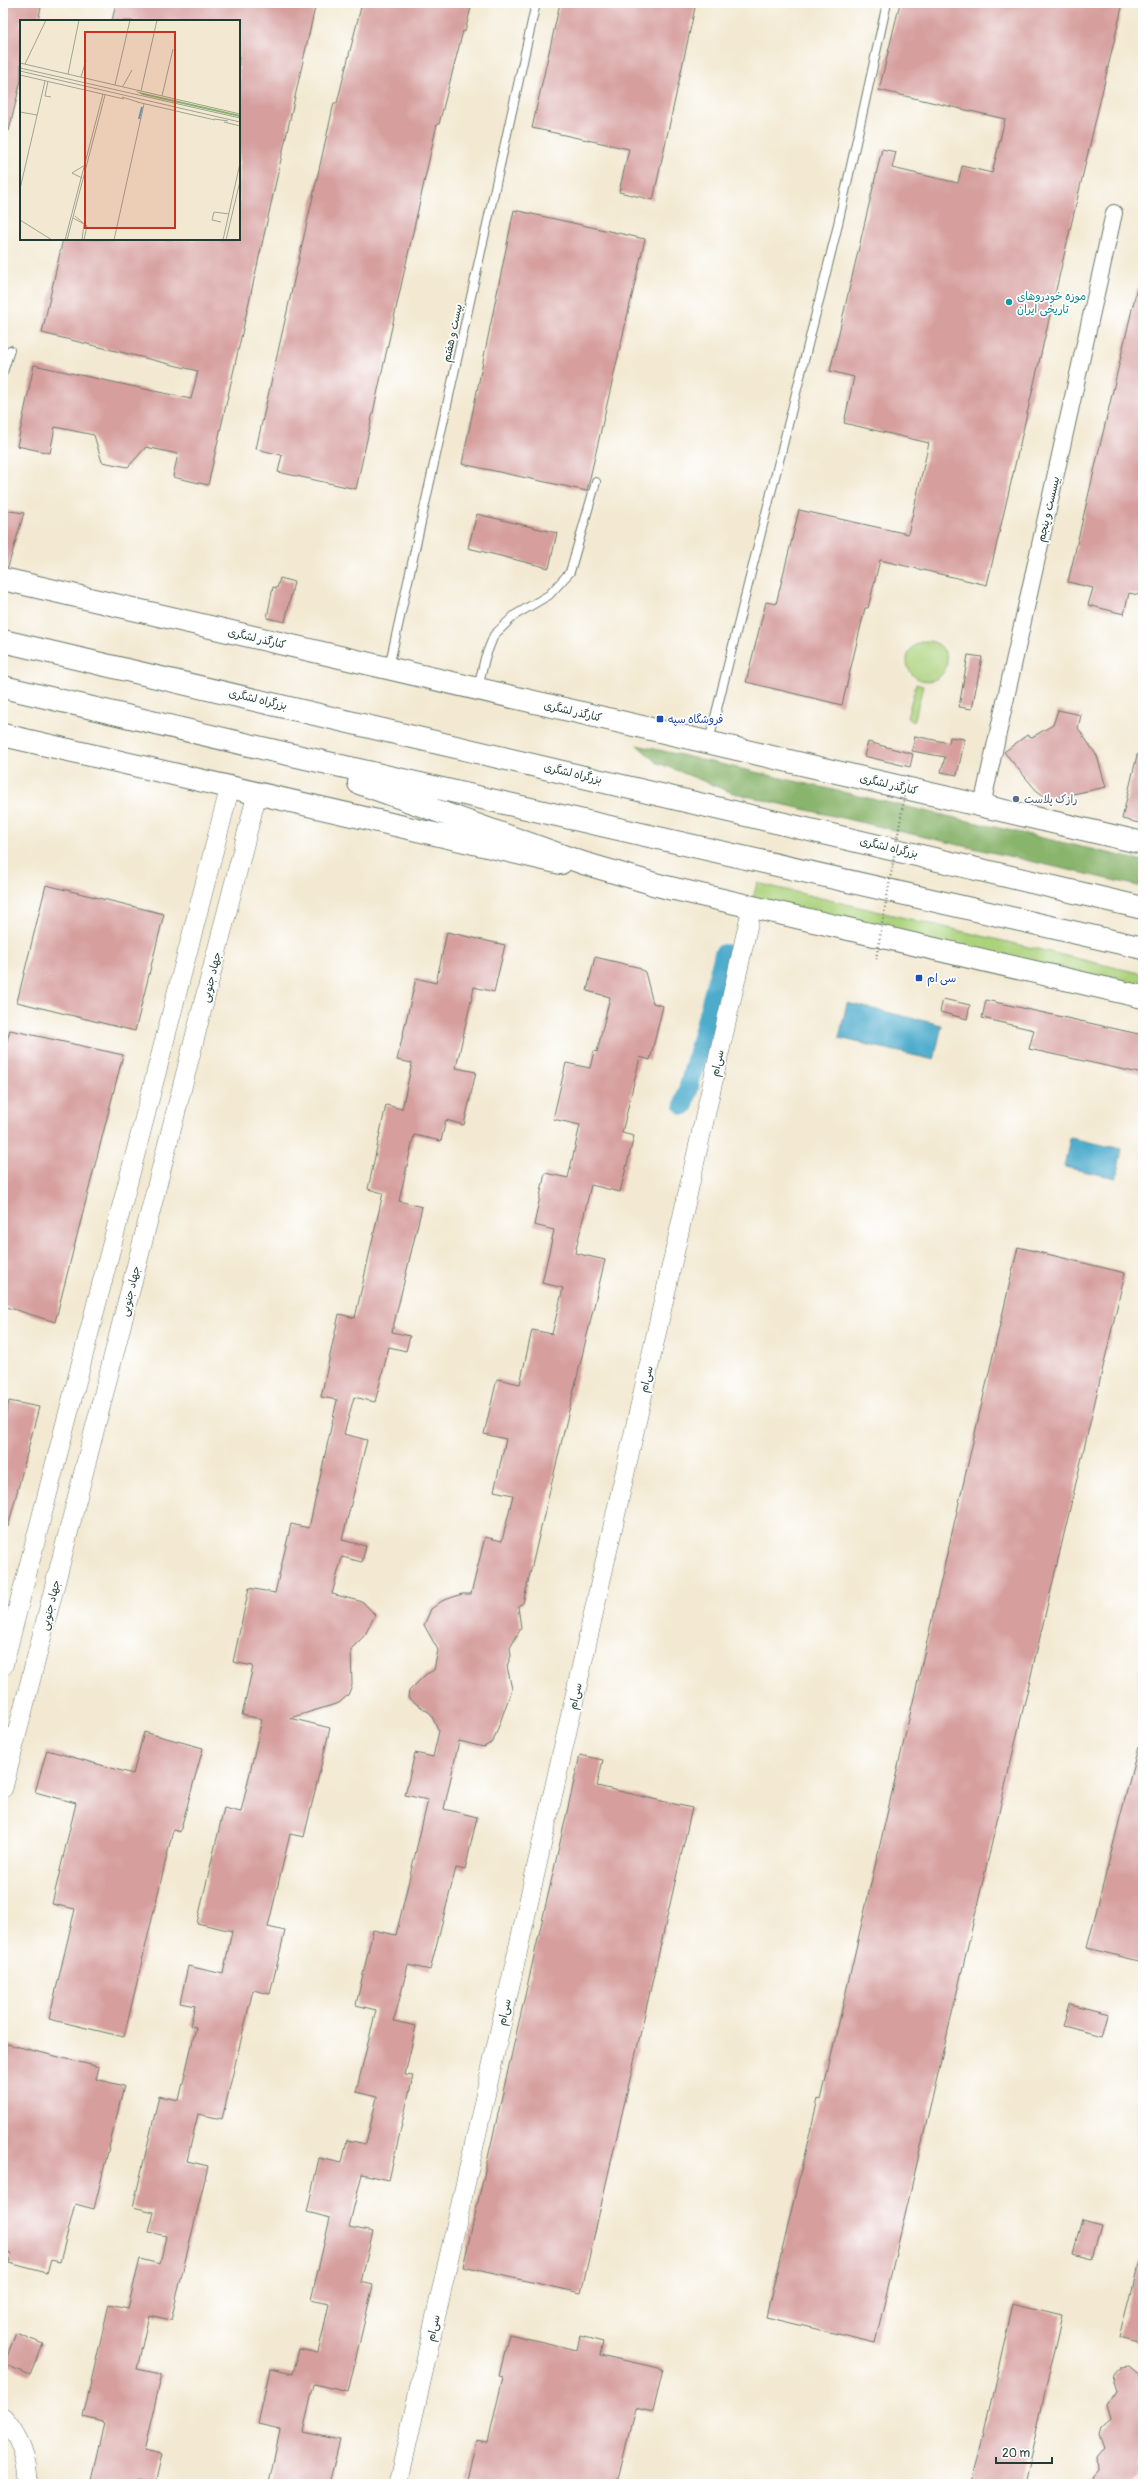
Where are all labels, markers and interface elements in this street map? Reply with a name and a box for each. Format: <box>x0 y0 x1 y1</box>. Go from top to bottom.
inset map <box>20 20 240 240</box>
place label: موزه خودروهای تاریخی ایران <box>1017 290 1086 317</box>
marker: موزه خودروهای تاریخی ایران <box>1004 297 1014 307</box>
street label: بیست و هفتم <box>440 303 467 364</box>
street label: بیسست و پنجم <box>1035 475 1064 544</box>
street label: کنارگذر لشگری <box>227 625 287 652</box>
street label: بزرگراه لشگری <box>227 686 288 713</box>
street label: کنارگذر لشگری <box>543 698 603 725</box>
place label: فروشگاه سپه <box>668 713 723 726</box>
marker: فروشگاه سپه <box>655 714 665 724</box>
street label: بزرگراه لشگری <box>542 760 603 787</box>
street label: کنارگذر لشگری <box>859 771 919 798</box>
place label: رازک پلاست <box>1024 793 1077 806</box>
marker: رازک پلاست <box>1011 794 1021 804</box>
street label: بزرگراه لشگری <box>858 834 919 861</box>
street label: جهاد جنوبی <box>199 950 225 1004</box>
place label: سی ام <box>927 972 956 987</box>
marker: سی ام <box>914 973 924 983</box>
street label: سی‌ام <box>708 1049 729 1078</box>
street label: جهاد جنوبی <box>118 1264 144 1318</box>
street label: سی‌ام <box>637 1365 658 1394</box>
street label: جهاد جنوبی <box>38 1578 64 1632</box>
street label: سی‌ام <box>566 1682 587 1711</box>
street label: سی‌ام <box>495 1998 516 2027</box>
street label: سی‌ام <box>424 2314 445 2343</box>
scale bar <box>996 2439 1052 2465</box>
text: 20 m <box>1002 2446 1031 2461</box>

